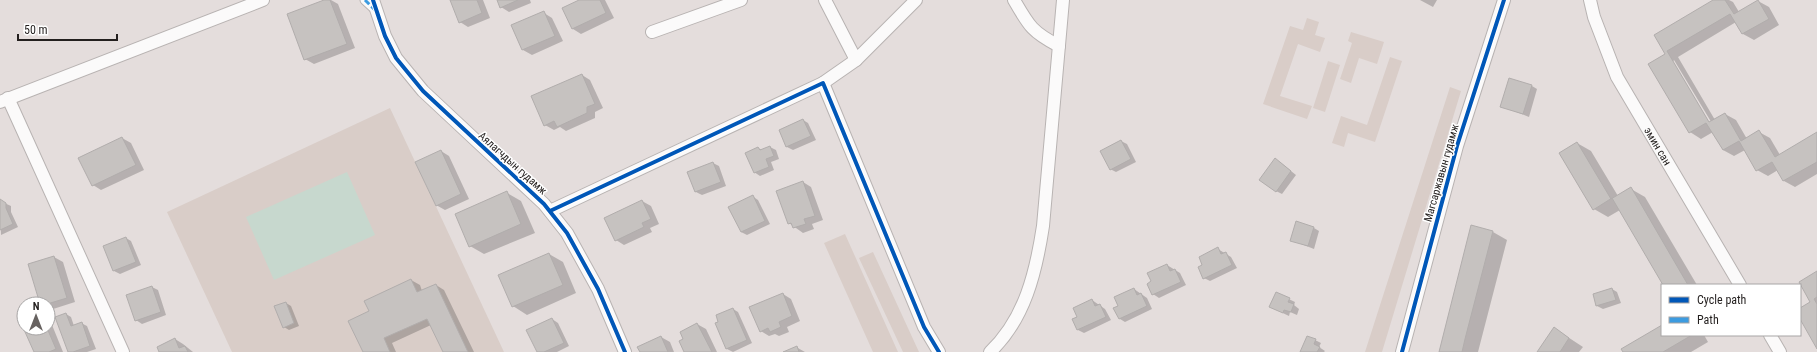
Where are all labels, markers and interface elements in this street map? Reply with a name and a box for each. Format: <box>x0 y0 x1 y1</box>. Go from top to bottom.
scale bar <box>18 16 117 42</box>
text: 50 m <box>24 23 48 37</box>
street label: Магсаржавын гудамж <box>1421 122 1462 223</box>
street label: эмин сан <box>1641 125 1674 168</box>
street label: Аялагчдын гудамж <box>476 129 550 198</box>
legend <box>1661 284 1801 336</box>
text: Cycle path <box>1697 293 1747 307</box>
north arrow <box>16 296 56 336</box>
text: N <box>33 300 40 313</box>
text: Path <box>1697 313 1719 327</box>

